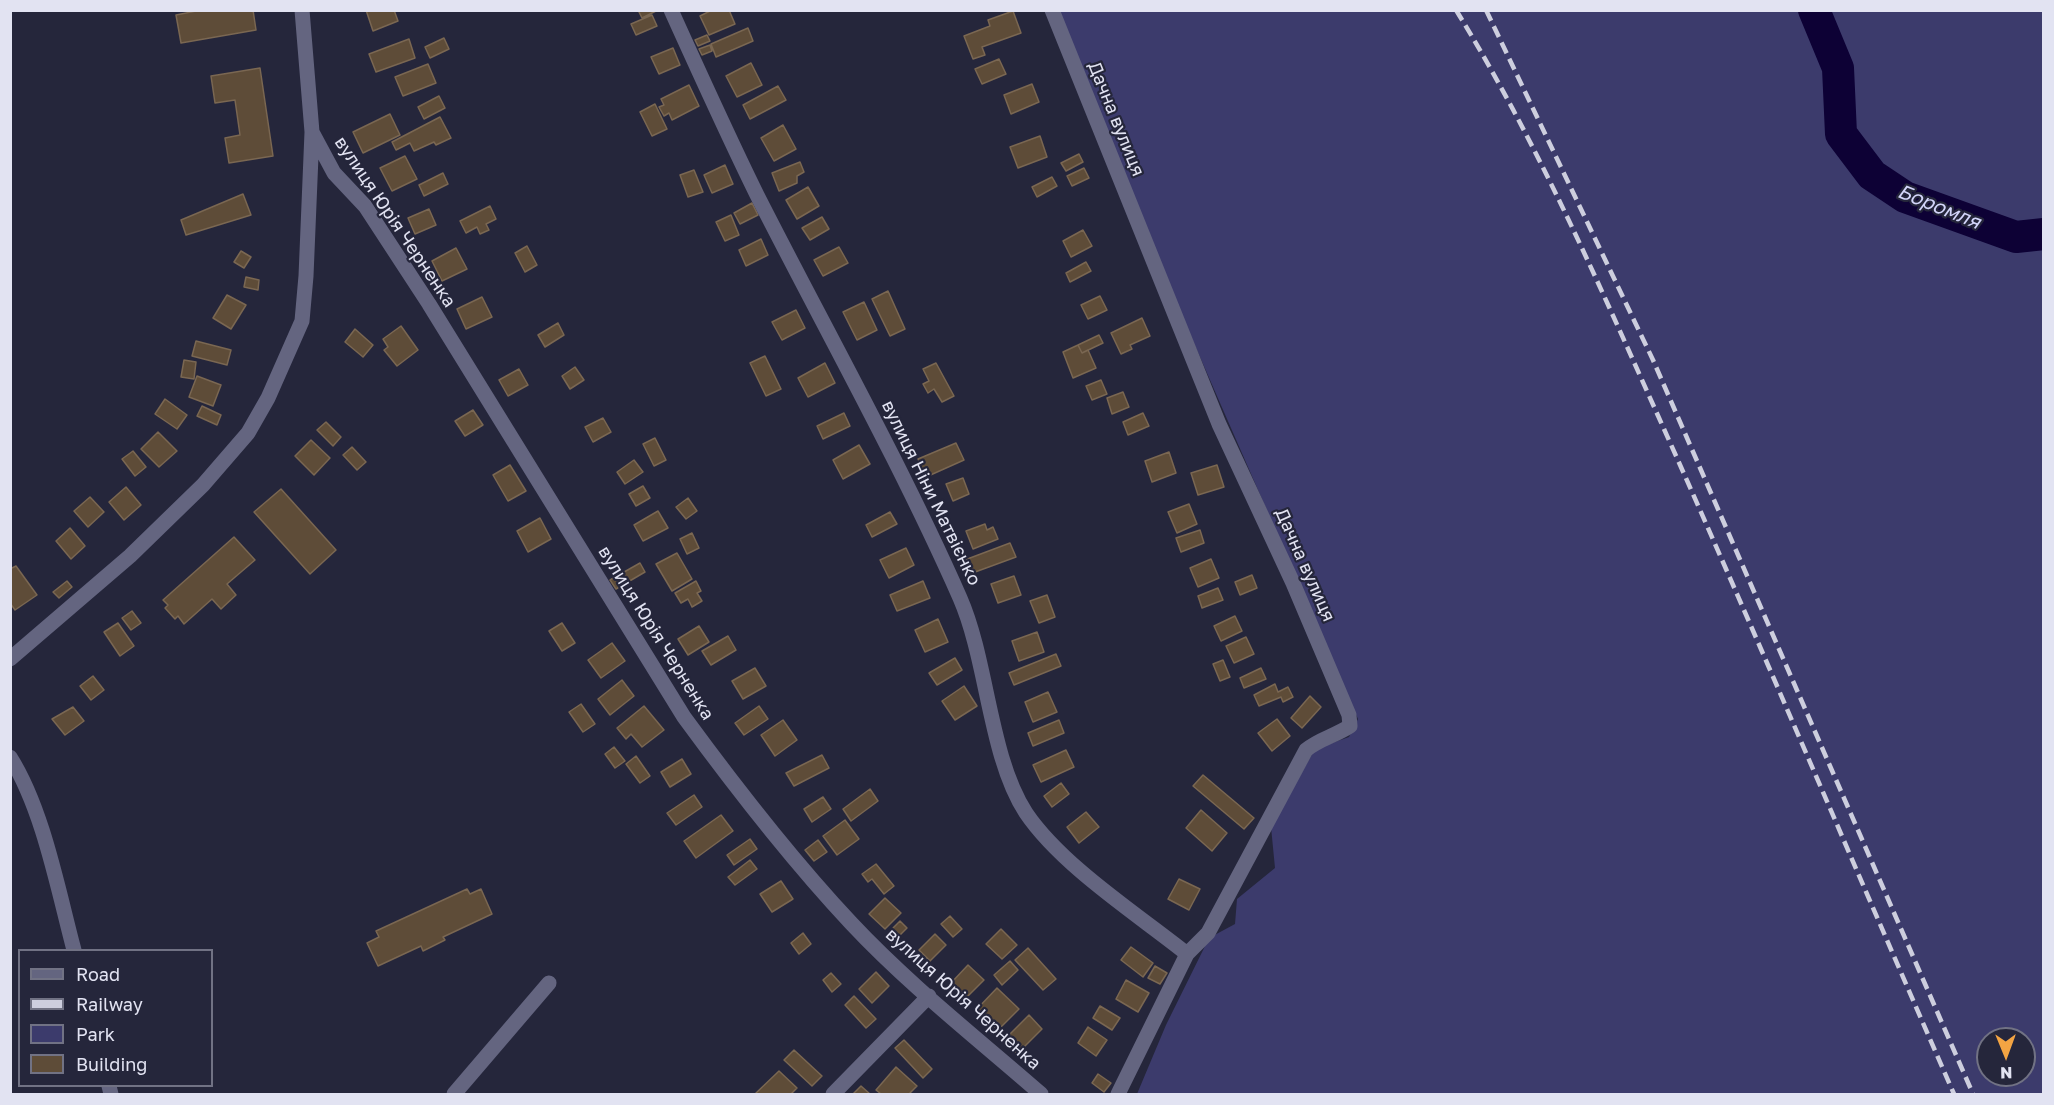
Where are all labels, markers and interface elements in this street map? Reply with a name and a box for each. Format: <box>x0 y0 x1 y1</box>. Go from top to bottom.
street label: Дачна вулиця <box>1083 59 1149 179</box>
street label: вулиця Юрія Черненка <box>330 133 460 311</box>
water label: Боромля <box>1894 180 1984 234</box>
street label: вулиця Ніни Матвієнко <box>877 397 985 589</box>
street label: Дачна вулиця <box>1270 505 1340 625</box>
street label: вулиця Юрія Черненка <box>594 542 718 724</box>
street label: вулиця Юрія Черненка <box>881 924 1045 1074</box>
legend <box>18 949 213 1087</box>
text: Road <box>76 963 120 985</box>
text: Railway <box>76 993 143 1015</box>
text: Park <box>76 1023 115 1045</box>
north arrow <box>1976 1027 2036 1087</box>
text: Building <box>76 1053 147 1075</box>
text: N <box>2000 1063 2013 1083</box>

